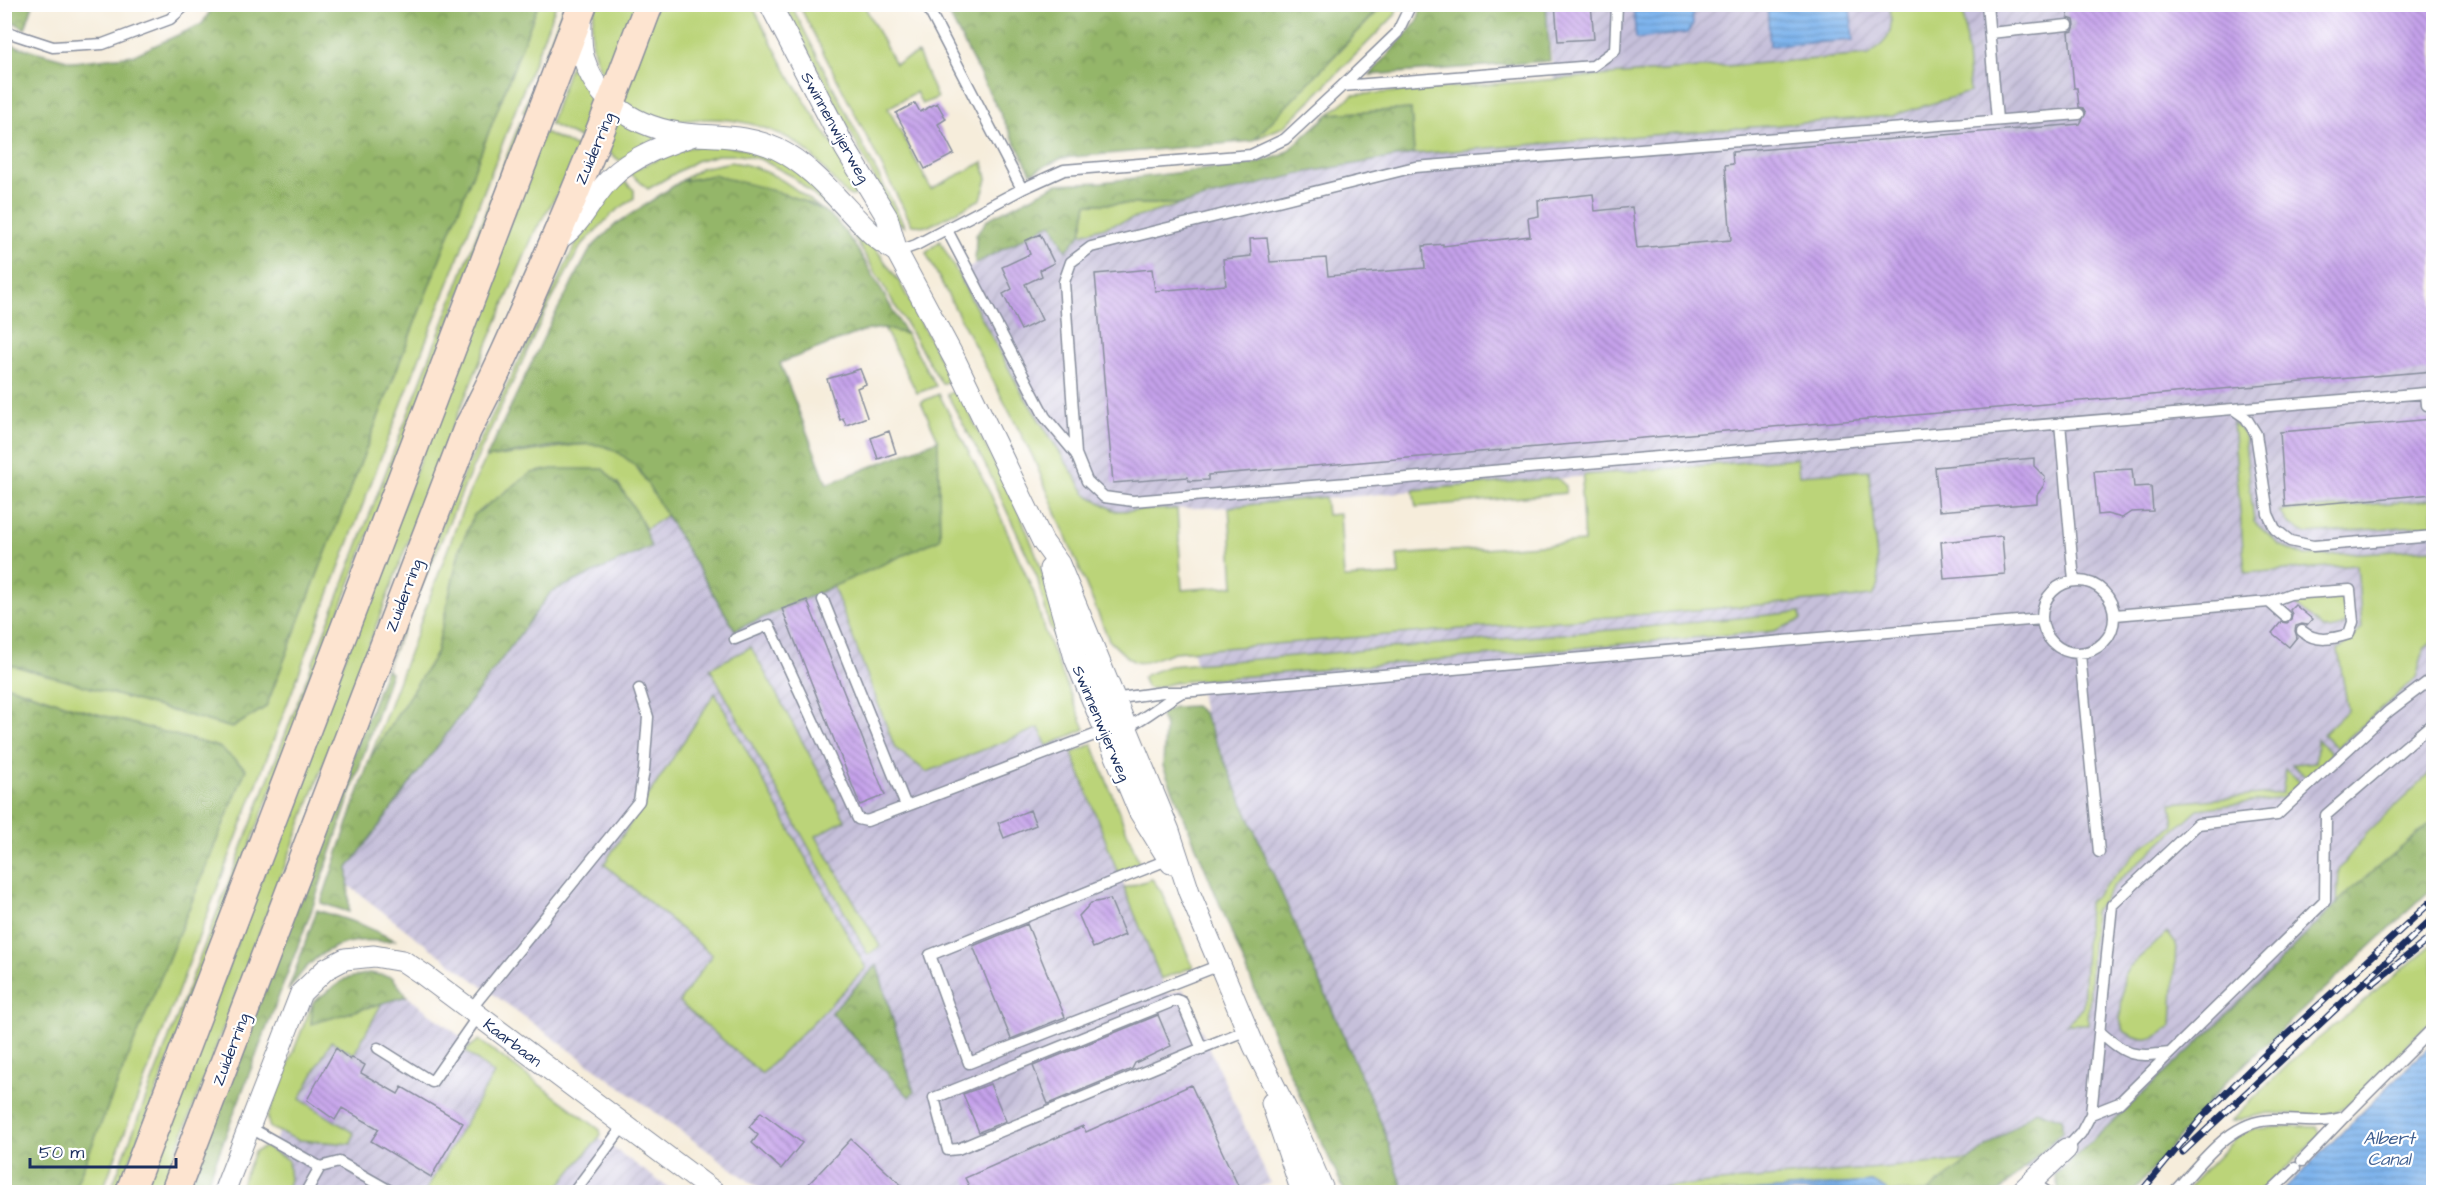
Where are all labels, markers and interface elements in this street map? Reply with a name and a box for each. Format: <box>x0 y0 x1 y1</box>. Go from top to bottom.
street label: Swinnenwijerweg <box>795 68 875 187</box>
street label: Zuiderring <box>570 109 621 188</box>
street label: Zuiderring <box>380 556 429 635</box>
street label: Swinnenwijerweg <box>1066 662 1135 785</box>
street label: Zuiderring <box>207 1010 256 1089</box>
street label: Kaarbaan <box>479 1014 546 1072</box>
water label: Albert Canal <box>2363 1126 2416 1172</box>
scale bar <box>30 1131 176 1169</box>
text: 50 m <box>39 1140 84 1165</box>

